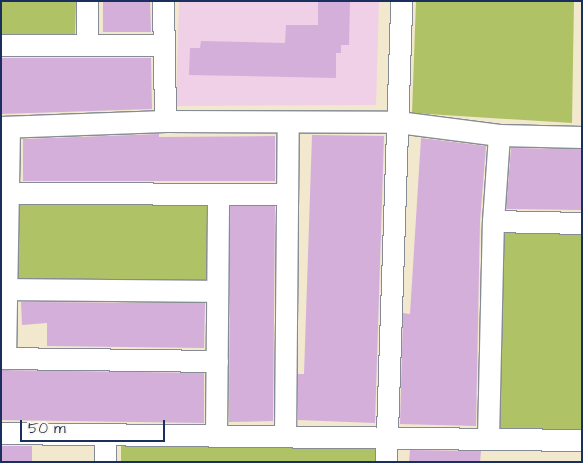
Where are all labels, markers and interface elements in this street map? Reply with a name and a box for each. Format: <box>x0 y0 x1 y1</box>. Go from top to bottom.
scale bar <box>22 410 168 442</box>
text: 50 m <box>28 418 66 439</box>

